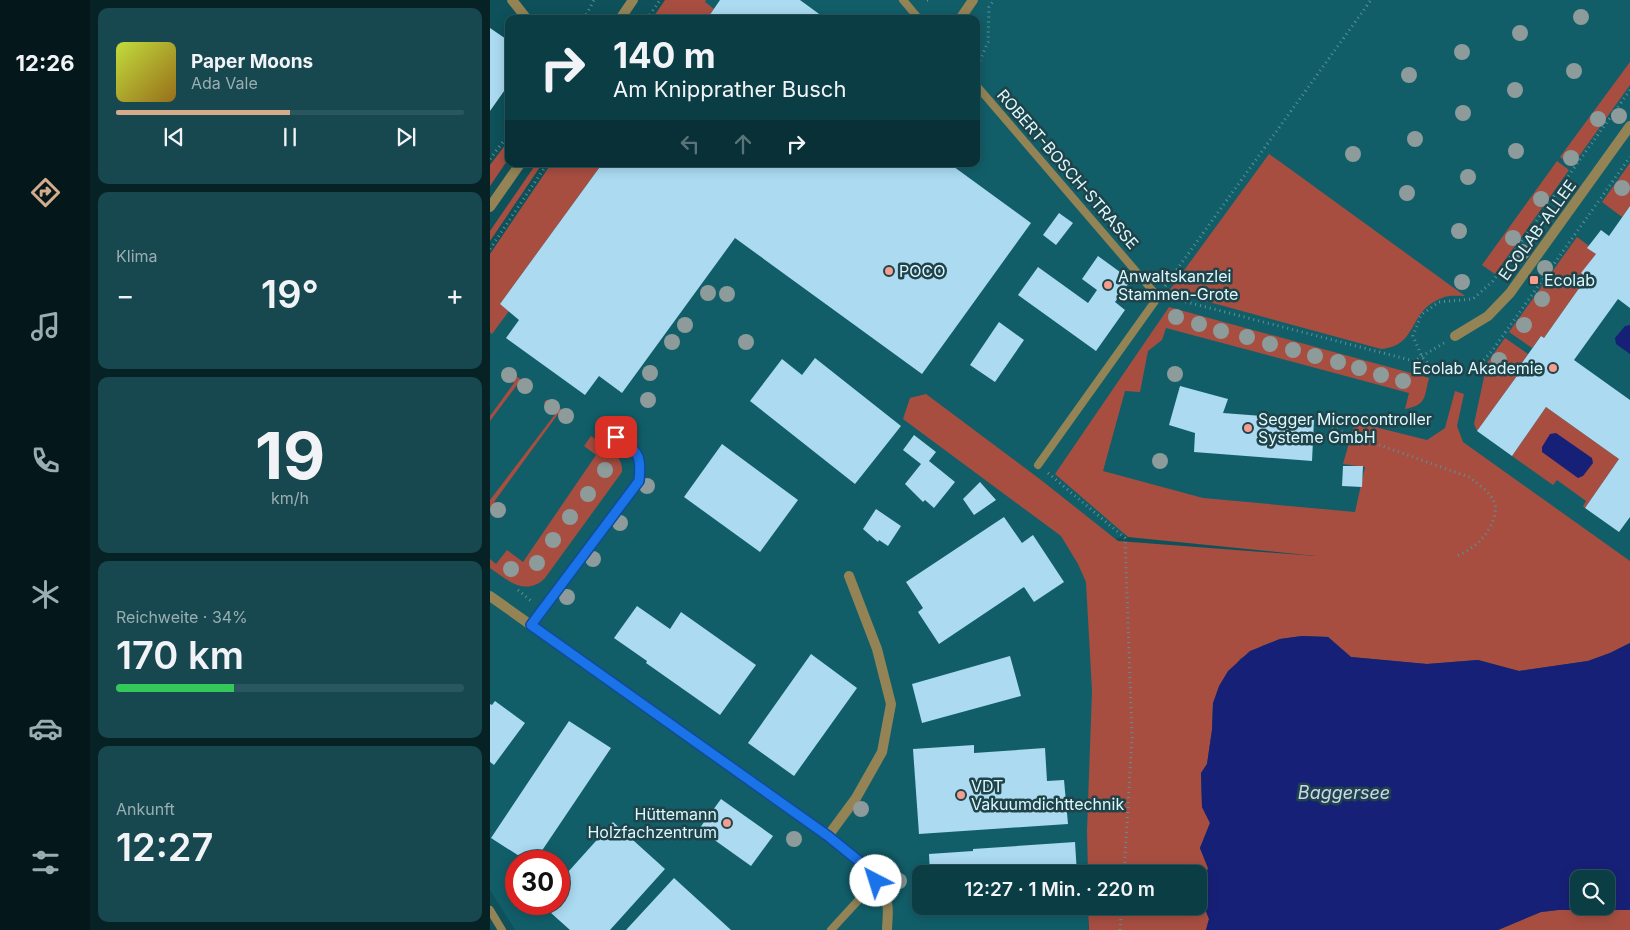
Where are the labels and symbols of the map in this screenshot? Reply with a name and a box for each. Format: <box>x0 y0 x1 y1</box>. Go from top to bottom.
street label: ROBERT-BOSCH-STRASSE <box>993 85 1143 253</box>
street label: ECOLAB-ALLEE <box>1494 176 1580 284</box>
place label: POCO <box>899 261 945 281</box>
marker: POCO <box>883 265 895 277</box>
place label: Anwaltskanzlei Stammen-Grote <box>1118 266 1238 304</box>
place label: Ecolab <box>1544 270 1595 290</box>
marker: Ecolab <box>1528 274 1540 286</box>
marker: Anwaltskanzlei Stammen-Grote <box>1102 279 1114 291</box>
place label: Ecolab Akademie <box>1412 358 1543 378</box>
marker: Ecolab Akademie <box>1547 362 1559 374</box>
place label: Segger Microcontroller Systeme GmbH <box>1258 409 1432 447</box>
pin <box>595 416 637 458</box>
marker: Segger Microcontroller Systeme GmbH <box>1242 422 1254 434</box>
place label: VDT Vakuumdichttechnik <box>971 776 1124 814</box>
water label: Baggersee <box>1298 782 1390 803</box>
marker: VDT Vakuumdichttechnik <box>955 789 967 801</box>
place label: Hüttemann Holzfachzentrum <box>587 804 717 842</box>
marker: Hüttemann Holzfachzentrum <box>721 817 733 829</box>
speed limit sign: 30 <box>505 850 570 915</box>
position arrow <box>849 854 901 906</box>

